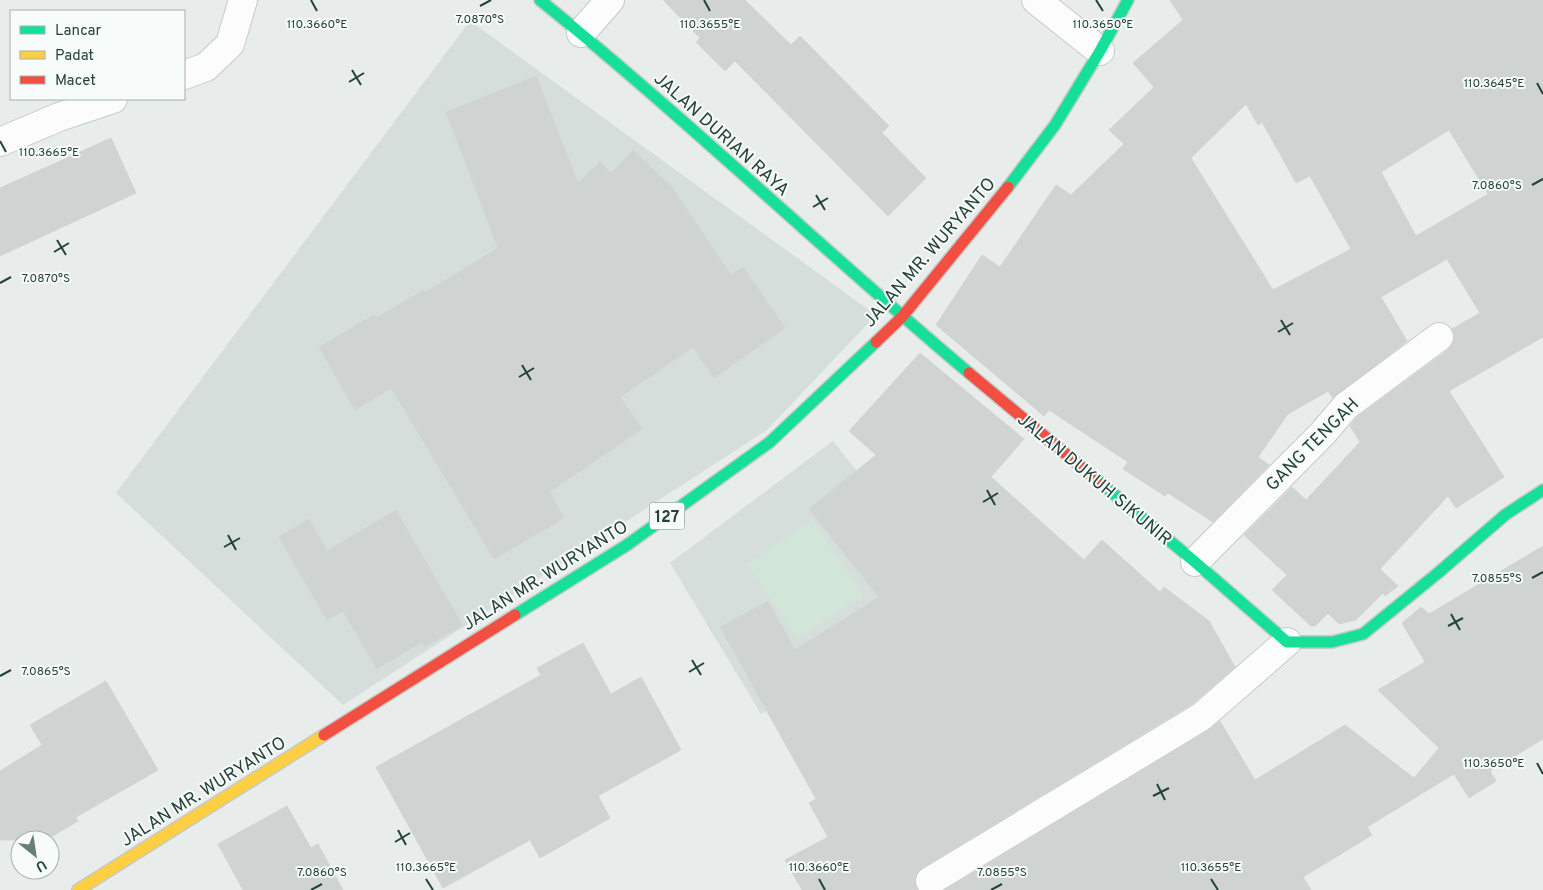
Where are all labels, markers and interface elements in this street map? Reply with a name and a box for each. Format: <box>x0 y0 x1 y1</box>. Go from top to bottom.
legend <box>10 10 185 100</box>
text: 7.0870°S <box>456 12 504 28</box>
text: 110.3660°E <box>287 17 347 33</box>
text: 110.3655°E <box>680 17 740 33</box>
text: 110.3650°E <box>1073 17 1133 33</box>
text: Lancar <box>55 22 102 41</box>
text: Padat <box>55 47 94 66</box>
street label: JALAN DURIAN RAYA <box>648 68 794 202</box>
text: Macet <box>55 72 96 91</box>
text: 110.3645°E <box>1464 76 1524 92</box>
text: 110.3665°E <box>19 145 79 161</box>
street label: JALAN MR. WURYANTO <box>859 173 1001 333</box>
text: 7.0860°S <box>1472 178 1522 194</box>
text: 7.0870°S <box>22 271 70 287</box>
street label: GANG TENGAH <box>1261 393 1365 497</box>
street label: JALAN DUKUH SIKUNIR <box>1012 409 1176 552</box>
road number: 127 <box>650 502 684 530</box>
street label: JALAN MR. WURYANTO <box>459 516 633 637</box>
text: 7.0855°S <box>1472 571 1522 587</box>
text: 7.0865°S <box>21 664 71 680</box>
street label: JALAN MR. WURYANTO <box>117 732 291 853</box>
text: 110.3650°E <box>1464 756 1524 772</box>
north arrow <box>10 830 60 880</box>
text: U <box>32 855 49 875</box>
text: 110.3665°E <box>396 860 456 876</box>
text: 110.3660°E <box>789 860 849 876</box>
text: 110.3655°E <box>1181 860 1241 876</box>
text: 7.0860°S <box>297 865 347 881</box>
text: 7.0855°S <box>977 865 1027 881</box>

